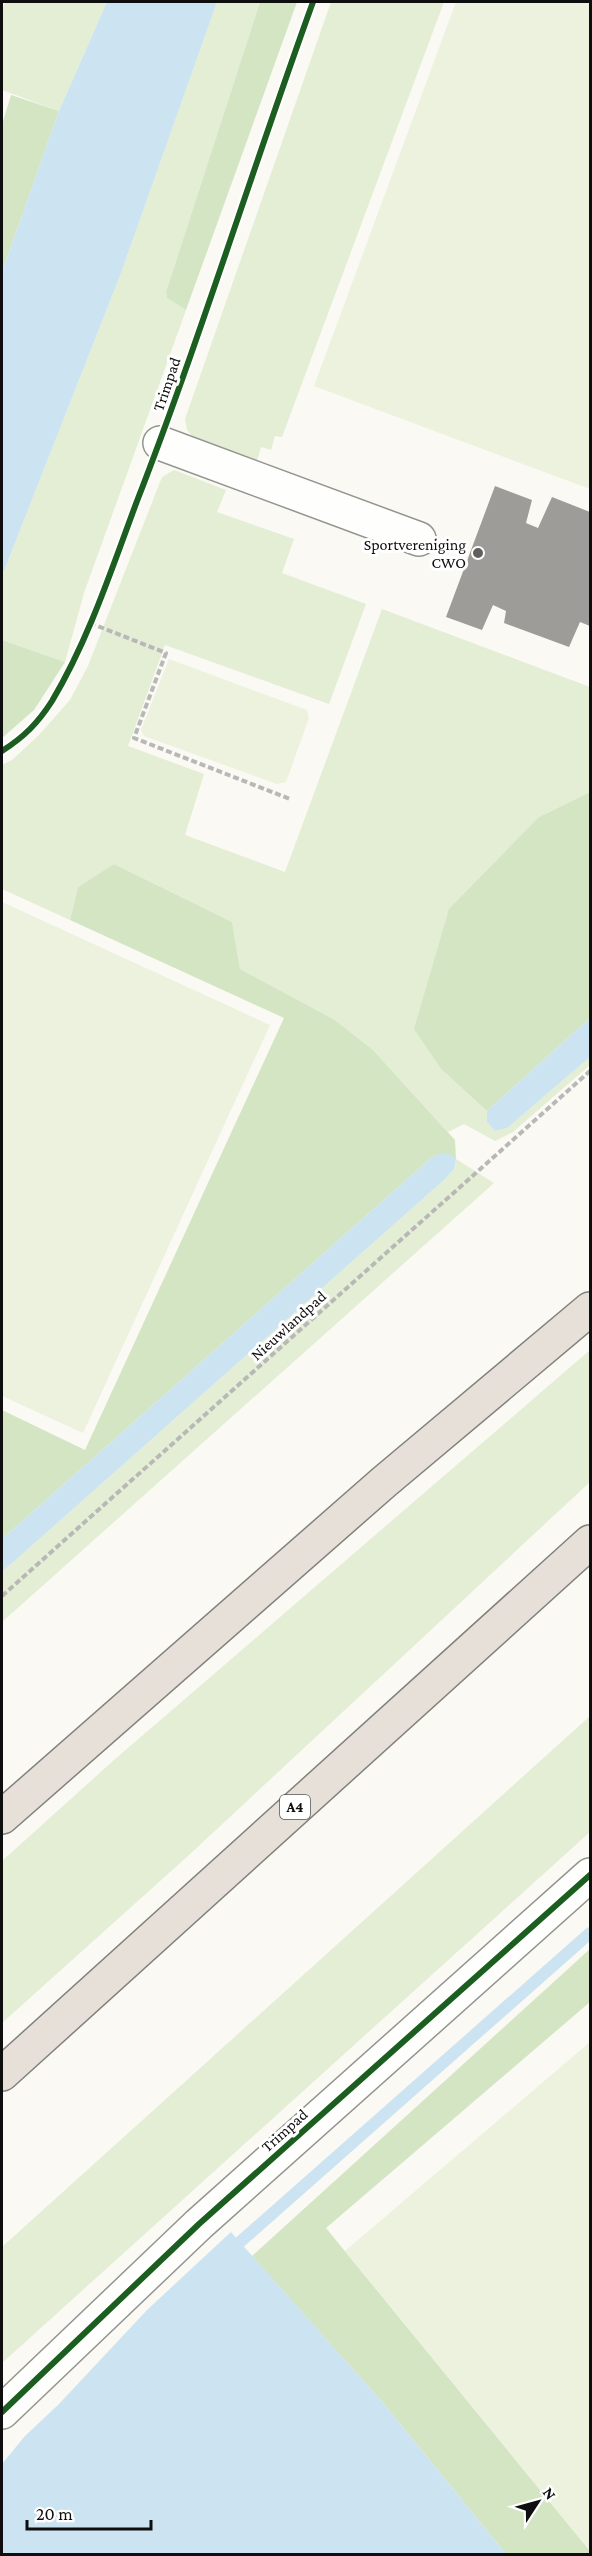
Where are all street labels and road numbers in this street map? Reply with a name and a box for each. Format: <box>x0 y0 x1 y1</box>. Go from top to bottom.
street label: Trimpad <box>149 355 185 414</box>
street label: Nieuwlandpad <box>247 1287 330 1364</box>
road number: A4 <box>280 1795 310 1819</box>
street label: Trimpad <box>258 2105 312 2156</box>

